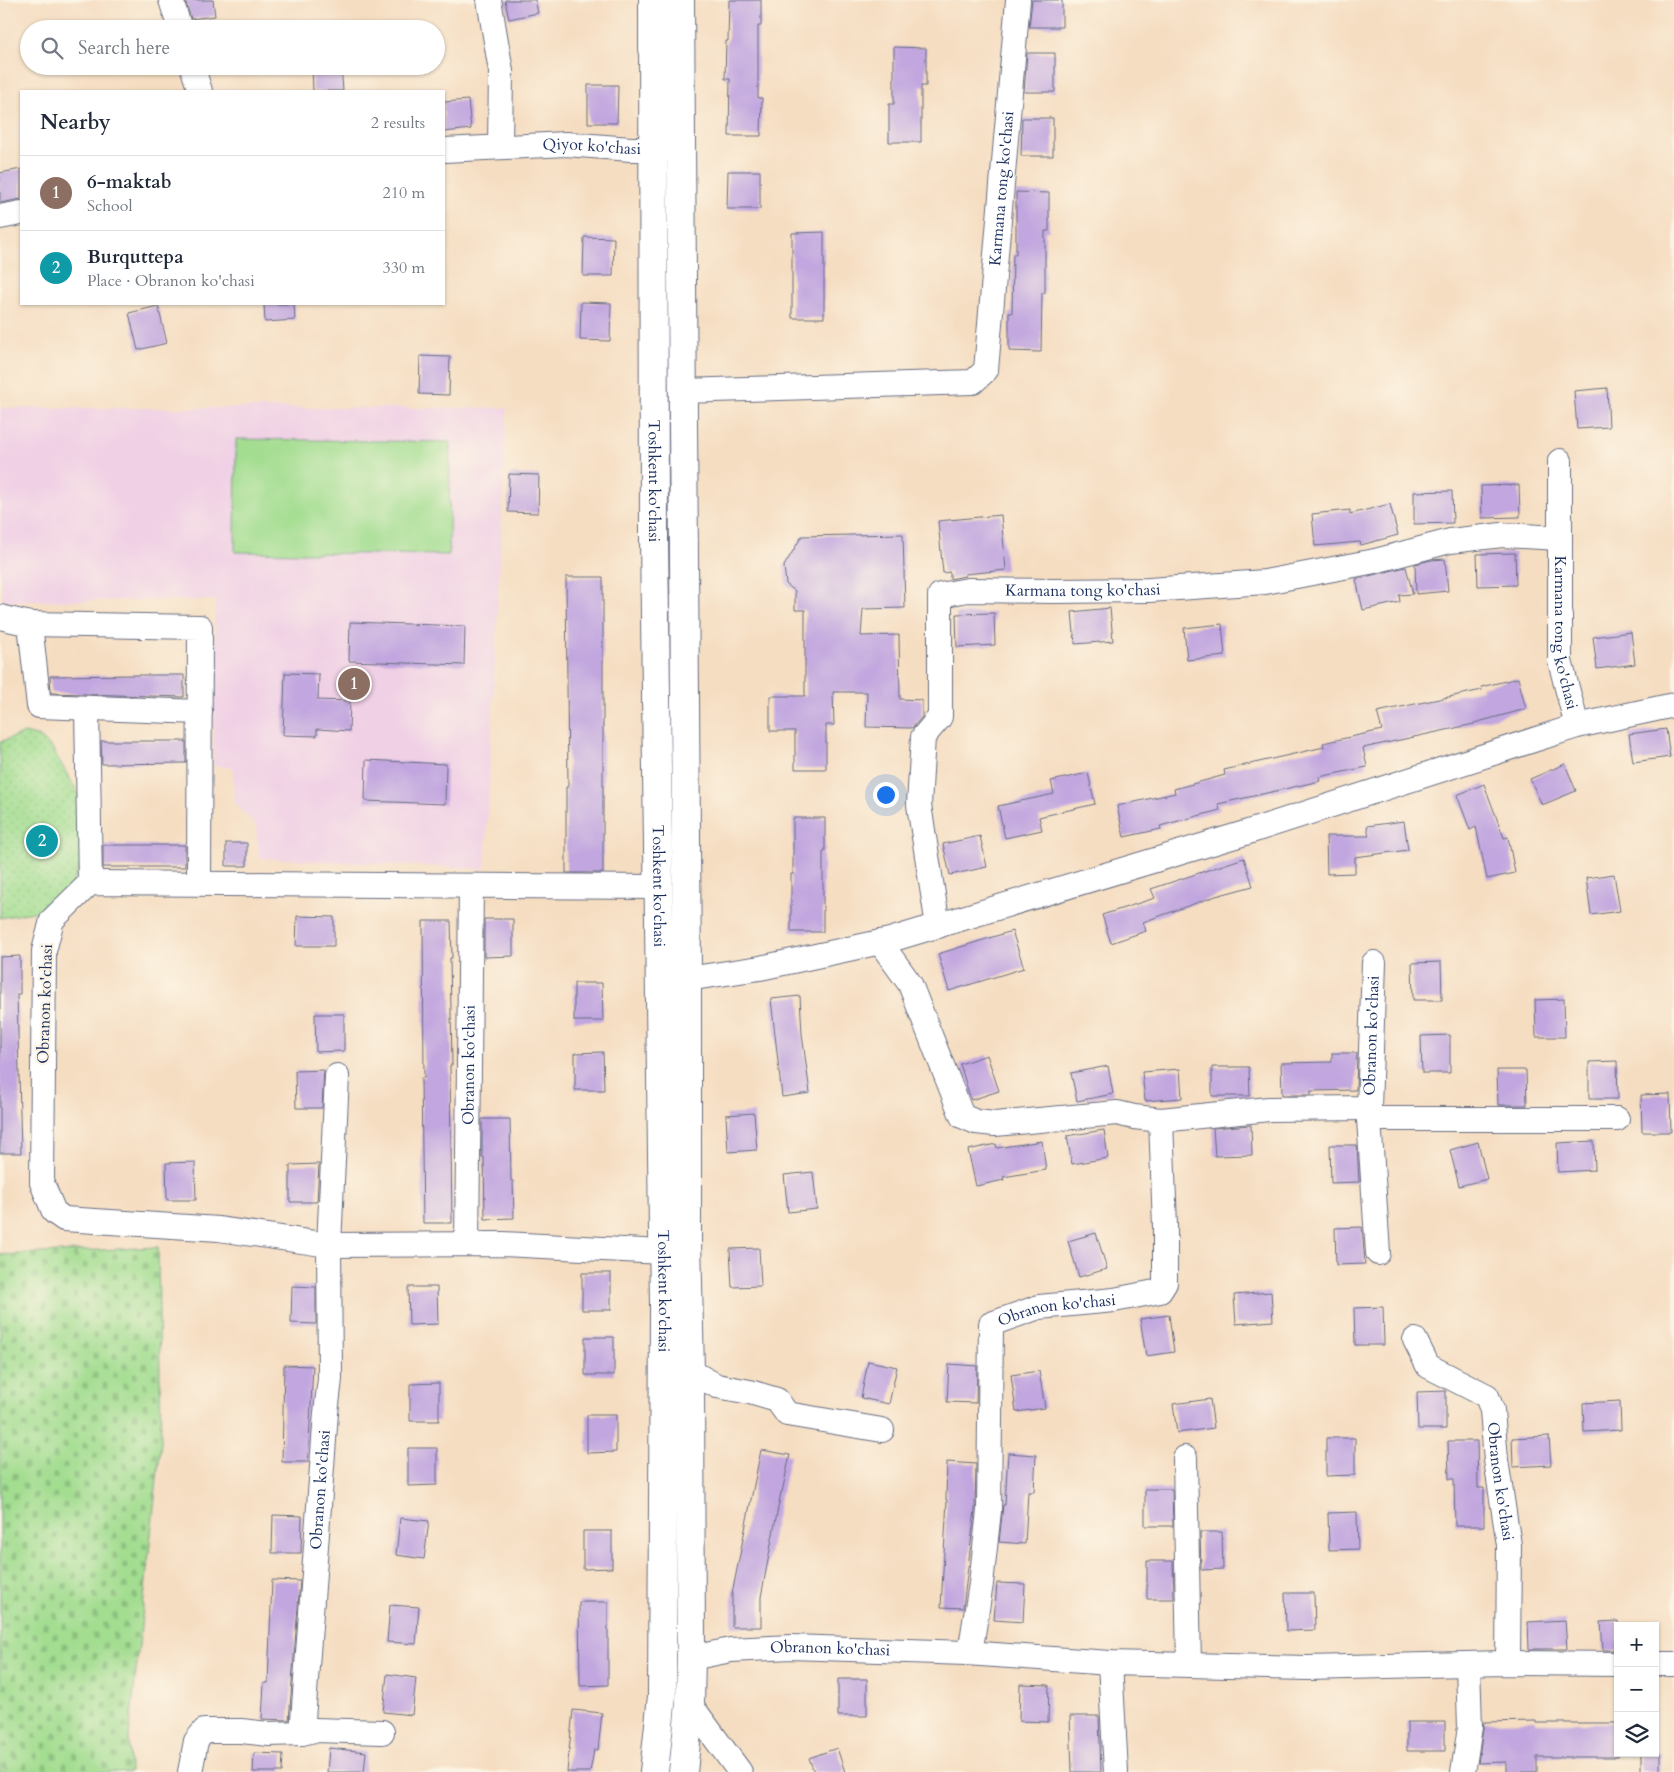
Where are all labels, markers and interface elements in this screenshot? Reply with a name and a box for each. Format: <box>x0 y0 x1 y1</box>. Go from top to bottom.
search box <box>20 20 445 75</box>
icon: search <box>38 34 66 62</box>
text: Search here <box>78 35 170 61</box>
text: Nearby <box>40 108 111 137</box>
street label: Karmana tong ko'chasi <box>984 110 1019 267</box>
text: 2 results <box>371 112 425 134</box>
street label: Qiyot ko'chasi <box>542 133 641 160</box>
text: 6-maktab <box>87 169 172 195</box>
text: 1 <box>52 182 60 204</box>
text: 210 m <box>383 182 425 204</box>
text: School <box>87 195 132 217</box>
text: Burquttepa <box>87 244 184 270</box>
text: 2 <box>52 257 60 279</box>
text: 330 m <box>383 257 425 279</box>
text: Place · Obranon ko'chasi <box>87 270 255 292</box>
street label: Toshkent ko'chasi <box>643 420 665 543</box>
street label: Karmana tong ko'chasi <box>1548 555 1583 712</box>
street label: Karmana tong ko'chasi <box>1005 578 1162 602</box>
pin: 1 <box>338 665 370 703</box>
your location <box>873 782 899 808</box>
pin: 2 <box>26 822 58 860</box>
street label: Toshkent ko'chasi <box>647 825 670 948</box>
street label: Obranon ko'chasi <box>32 943 58 1064</box>
street label: Obranon ko'chasi <box>1358 975 1385 1096</box>
street label: Obranon ko'chasi <box>457 1004 481 1125</box>
street label: Toshkent ko'chasi <box>652 1230 675 1353</box>
street label: Obranon ko'chasi <box>995 1289 1117 1332</box>
street label: Obranon ko'chasi <box>1482 1421 1519 1543</box>
street label: Obranon ko'chasi <box>305 1429 336 1550</box>
map controls <box>1614 1622 1659 1757</box>
button: + <box>1614 1622 1659 1667</box>
street label: Obranon ko'chasi <box>770 1636 891 1661</box>
button: − <box>1614 1667 1659 1712</box>
button: layers <box>1614 1712 1659 1757</box>

